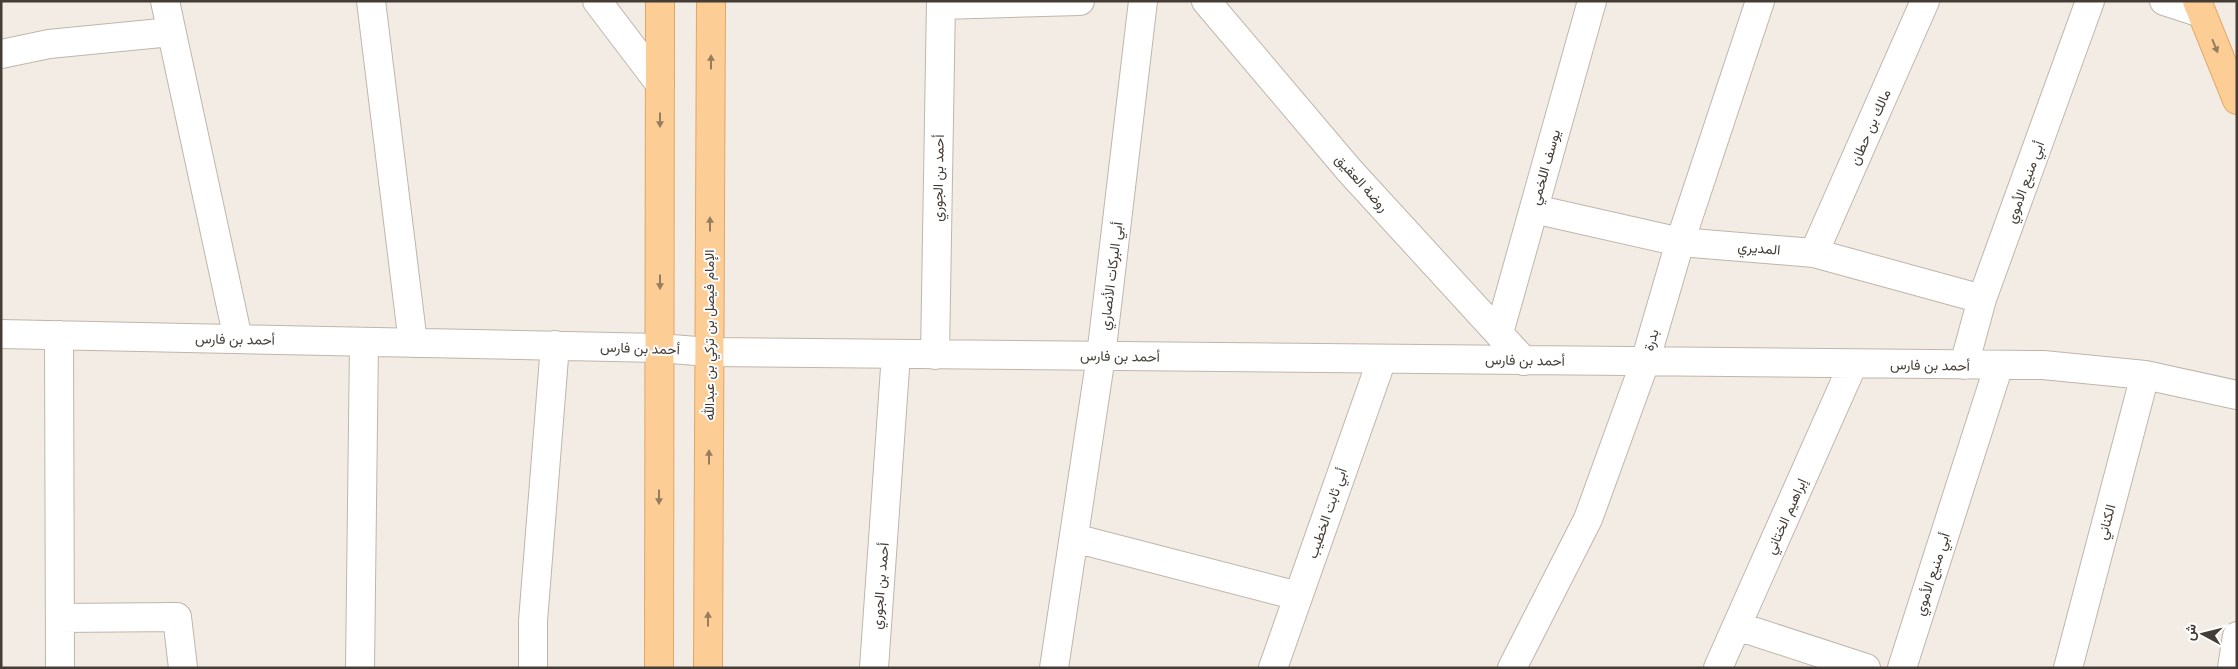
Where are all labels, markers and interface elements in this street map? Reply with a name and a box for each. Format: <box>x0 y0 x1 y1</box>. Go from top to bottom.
one-way arrow <box>2212 39 2219 54</box>
one-way arrow <box>707 53 715 69</box>
street label: مالك بن حطان <box>1846 87 1895 168</box>
one-way arrow <box>656 112 664 128</box>
street label: يوسف اللخمي <box>1527 128 1567 208</box>
street label: أحمد بن الجوري <box>929 134 951 222</box>
street label: أبي منيع الأموي <box>2003 139 2051 227</box>
street label: روضة العقيق <box>1331 151 1392 216</box>
one-way arrow <box>706 216 714 232</box>
street label: أبي البركات الأنصاري <box>1096 221 1130 331</box>
street label: المديري <box>1737 238 1781 262</box>
street label: الإمام فيصل بن تركي بن عبدالله <box>701 250 721 420</box>
one-way arrow <box>656 275 664 291</box>
street label: بدرة <box>1640 327 1663 353</box>
street label: أحمد بن فارس <box>195 330 275 349</box>
street label: أحمد بن فارس <box>600 339 680 358</box>
street label: أحمد بن فارس <box>1080 347 1160 366</box>
street label: أحمد بن فارس <box>1485 351 1565 370</box>
street label: أحمد بن فارس <box>1890 356 1970 375</box>
one-way arrow <box>705 448 713 464</box>
street label: أبي ثابت الخطيب <box>1304 466 1354 562</box>
street label: إبراهيم الختاني <box>1762 476 1813 558</box>
one-way arrow <box>655 490 663 506</box>
street label: الكناني <box>2094 503 2122 542</box>
street label: أبي منيع الأموي <box>1911 531 1957 619</box>
street label: أحمد بن الجوري <box>868 542 896 630</box>
north arrow <box>2178 609 2228 659</box>
one-way arrow <box>704 611 712 627</box>
text: ش <box>2181 623 2200 642</box>

